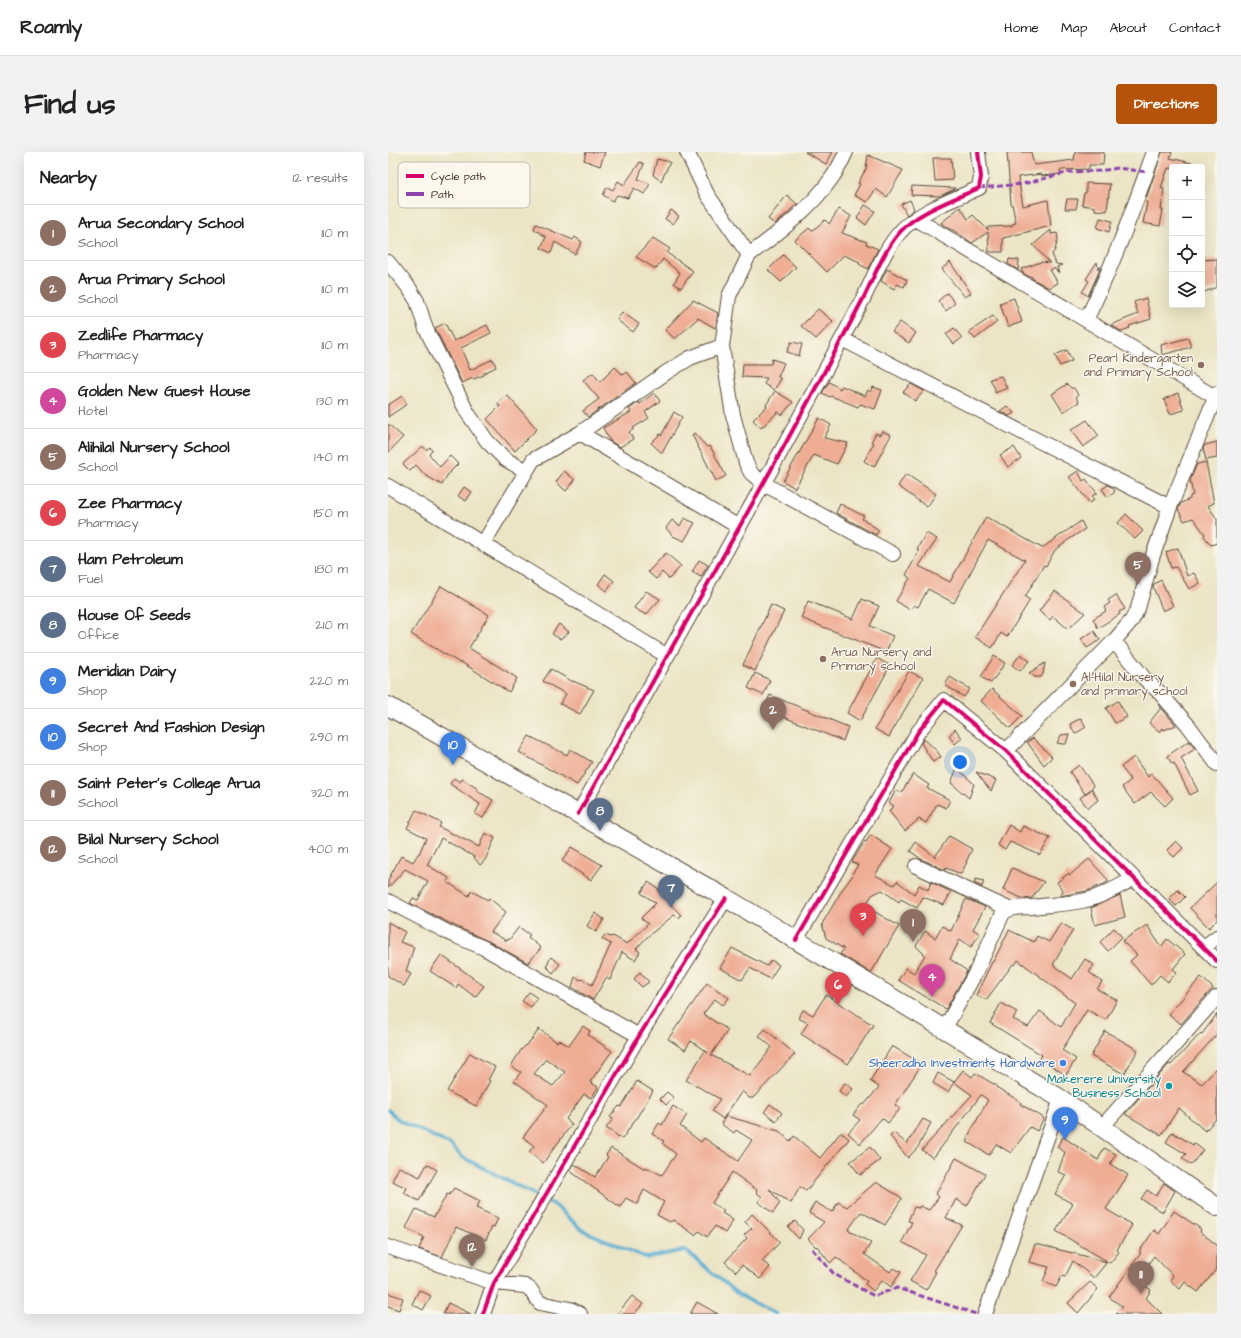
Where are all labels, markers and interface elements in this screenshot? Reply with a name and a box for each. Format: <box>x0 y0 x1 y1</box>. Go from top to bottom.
text: Roamly <box>20 14 82 41</box>
text: Home <box>1004 18 1039 38</box>
text: Map <box>1061 18 1087 38</box>
text: About <box>1109 18 1147 38</box>
text: Contact <box>1169 18 1221 38</box>
button: Directions <box>1116 84 1217 124</box>
text: Find us <box>24 85 115 124</box>
legend <box>398 162 530 208</box>
map controls <box>1169 164 1205 308</box>
button: + <box>1169 164 1205 200</box>
text: Nearby <box>40 166 97 190</box>
text: 12 results <box>293 169 348 187</box>
text: Cycle path <box>431 169 486 185</box>
text: Path <box>431 187 454 202</box>
button: − <box>1169 200 1205 236</box>
text: Arua Secondary School <box>78 213 244 234</box>
text: 1 <box>52 224 54 242</box>
text: 110 m <box>321 224 348 242</box>
text: School <box>78 234 118 252</box>
button: locate <box>1169 236 1205 272</box>
text: Arua Primary School <box>78 269 225 290</box>
button: layers <box>1169 272 1205 308</box>
text: 2 <box>49 280 57 298</box>
text: 110 m <box>321 280 348 298</box>
text: School <box>78 290 118 308</box>
text: Zedlife Pharmacy <box>78 325 203 346</box>
text: 3 <box>50 336 56 354</box>
text: 110 m <box>321 336 348 354</box>
text: Pharmacy <box>78 346 139 364</box>
place label: Pearl Kindergarten and Primary School <box>1084 350 1193 382</box>
marker: Pearl Kindergarten and Primary School <box>1196 360 1206 370</box>
text: Golden New Guest House <box>78 381 251 402</box>
text: 4 <box>49 392 57 410</box>
text: 130 m <box>316 392 348 410</box>
text: Hotel <box>78 402 108 420</box>
text: Alihilal Nursery School <box>78 437 230 458</box>
text: 5 <box>48 448 58 466</box>
text: 140 m <box>314 448 348 466</box>
text: School <box>78 458 118 476</box>
text: Zee Pharmacy <box>78 493 182 514</box>
text: 6 <box>49 504 57 522</box>
text: 150 m <box>314 504 348 522</box>
text: Pharmacy <box>78 514 139 532</box>
text: Ham Petroleum <box>78 549 183 570</box>
pin: 5 <box>1125 552 1151 585</box>
text: 7 <box>49 560 57 578</box>
text: 180 m <box>314 560 348 578</box>
text: Fuel <box>78 570 103 588</box>
text: House Of Seeds <box>78 605 191 626</box>
text: 8 <box>49 616 57 634</box>
text: 210 m <box>315 616 348 634</box>
text: Office <box>78 626 119 644</box>
place label: Arua Nursery and Primary school <box>831 644 931 676</box>
marker: Arua Nursery and Primary school <box>818 654 828 664</box>
text: Meridian Dairy <box>78 661 176 682</box>
place label: Al-Hilal Nursery and primary school <box>1081 669 1188 701</box>
text: 9 <box>49 672 57 690</box>
text: 220 m <box>310 672 348 690</box>
marker: Al-Hilal Nursery and primary school <box>1068 679 1078 689</box>
text: Shop <box>78 682 107 700</box>
pin: 2 <box>760 697 786 730</box>
text: Secret And Fashion Design <box>78 717 265 738</box>
text: 10 <box>48 728 58 746</box>
text: 290 m <box>310 728 348 746</box>
pin: 10 <box>440 732 466 765</box>
text: Shop <box>78 738 107 756</box>
your location <box>950 752 970 772</box>
text: Saint Peter's College Arua <box>78 773 260 794</box>
text: 11 <box>51 784 55 802</box>
text: 320 m <box>310 784 348 802</box>
text: School <box>78 794 118 812</box>
pin: 8 <box>587 798 613 831</box>
text: Bilal Nursery School <box>78 829 219 850</box>
text: 12 <box>48 840 58 858</box>
text: 400 m <box>307 840 348 858</box>
text: School <box>78 850 118 868</box>
pin: 7 <box>658 875 684 908</box>
pin: 3 <box>850 903 876 936</box>
pin: 1 <box>900 909 926 942</box>
pin: 4 <box>919 964 945 997</box>
pin: 6 <box>825 972 851 1005</box>
place label: Sheeradha Investments Hardware <box>869 1055 1056 1072</box>
marker: Sheeradha Investments Hardware <box>1058 1058 1068 1068</box>
place label: Makerere University Business School <box>1047 1071 1161 1102</box>
marker: Makerere University Business School <box>1164 1081 1174 1091</box>
pin: 9 <box>1052 1107 1078 1140</box>
pin: 12 <box>459 1234 485 1267</box>
pin: 11 <box>1128 1261 1154 1294</box>

